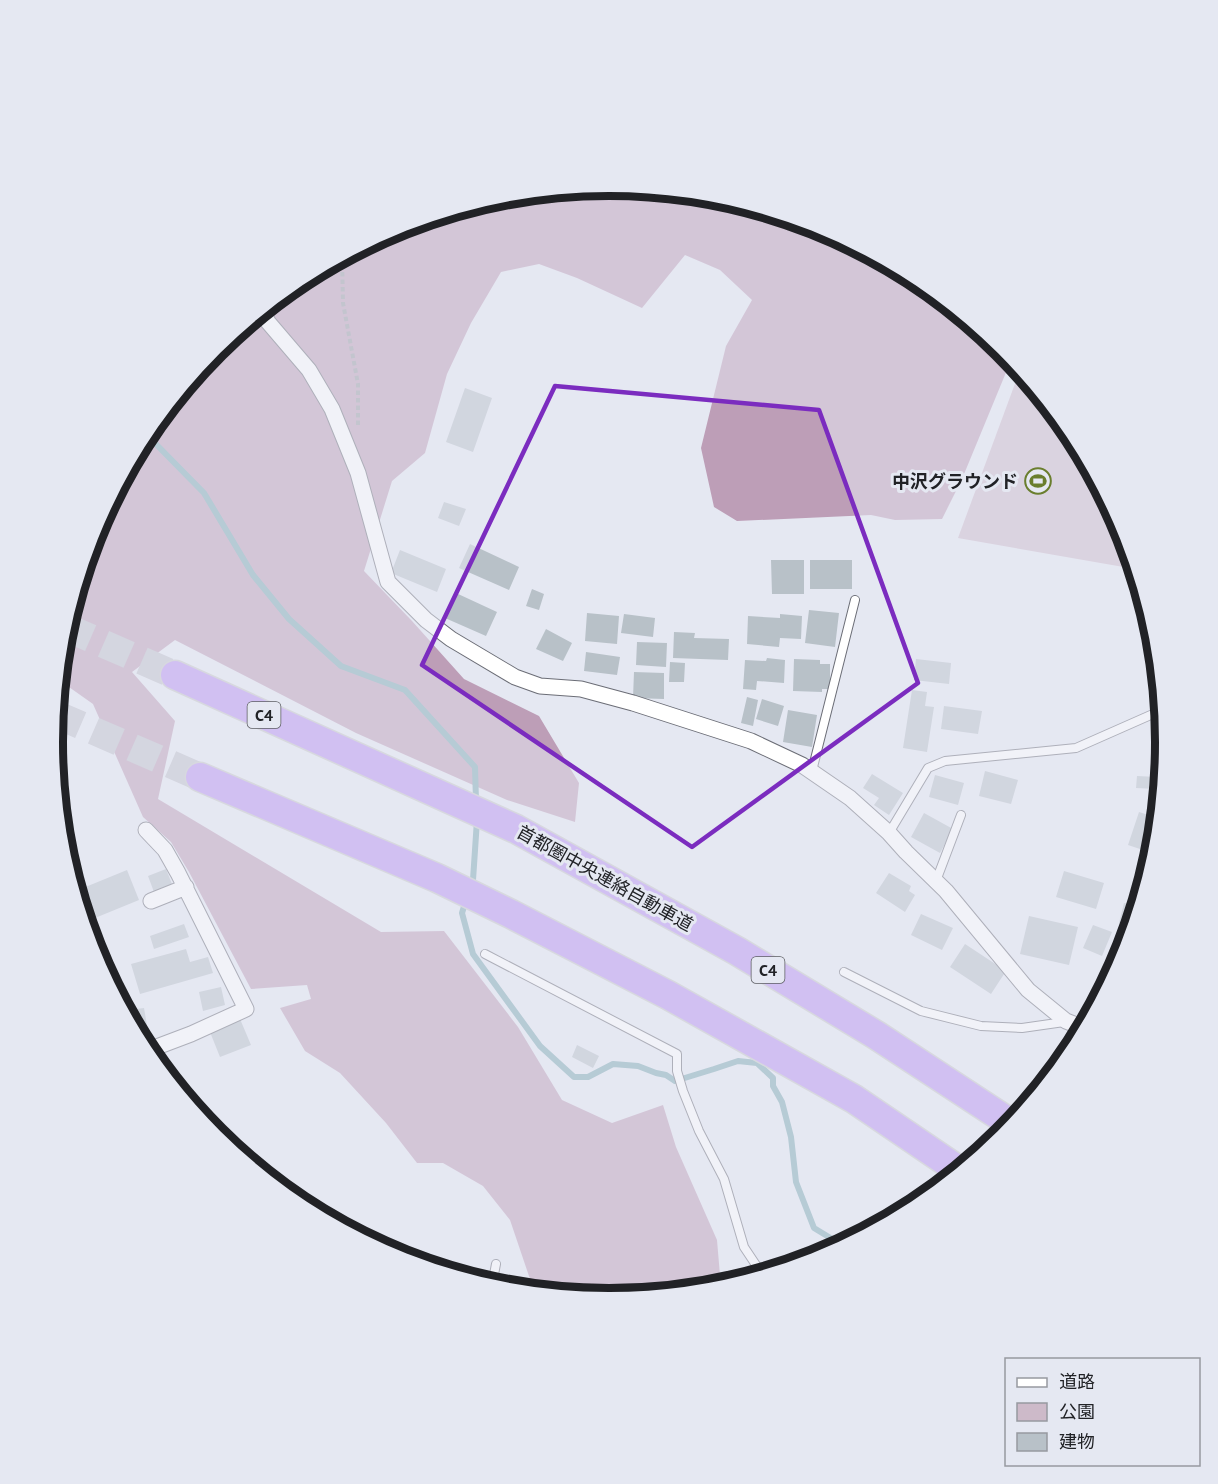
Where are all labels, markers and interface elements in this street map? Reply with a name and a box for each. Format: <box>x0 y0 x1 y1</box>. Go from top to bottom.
sports icon: 中沢グラウンド <box>1023 466 1053 496</box>
place label: 中沢グラウンド <box>892 470 1018 493</box>
road number: C4 <box>248 702 280 728</box>
street label: 首都圏中央連絡自動車道 <box>513 820 697 936</box>
road number: C4 <box>752 957 784 983</box>
legend <box>1005 1358 1200 1466</box>
text: 道路 <box>1059 1370 1095 1393</box>
text: 公園 <box>1059 1400 1095 1423</box>
text: 建物 <box>1059 1430 1095 1453</box>

